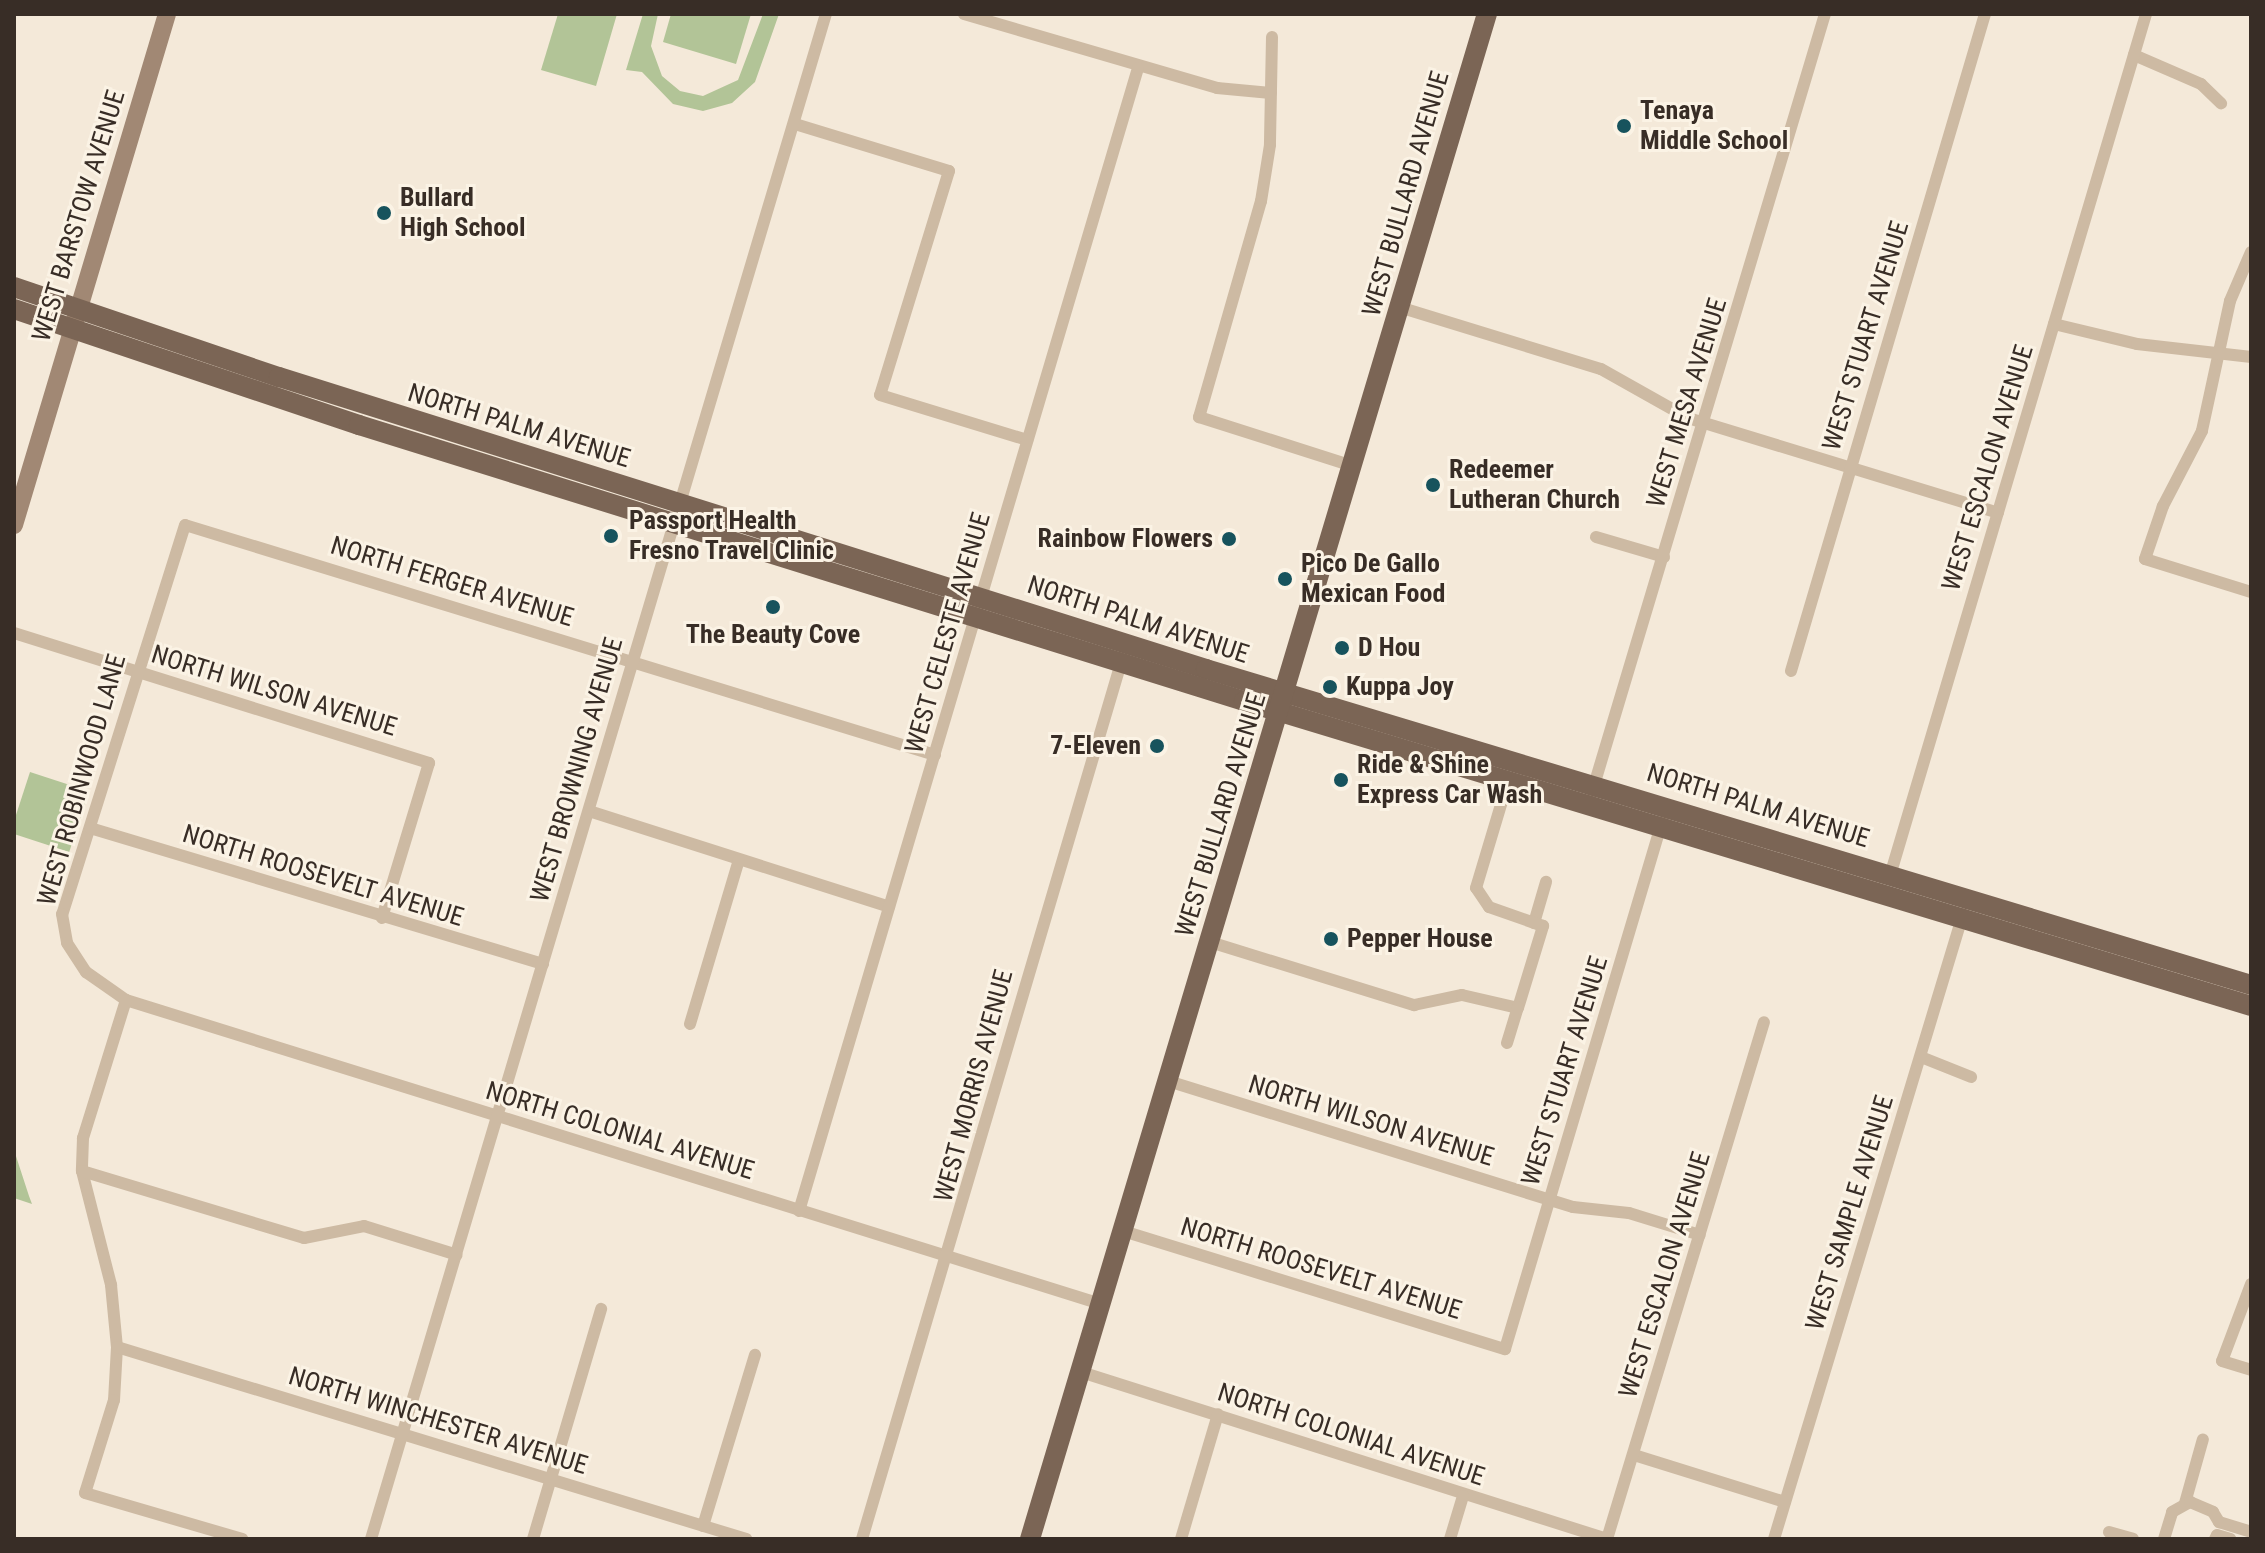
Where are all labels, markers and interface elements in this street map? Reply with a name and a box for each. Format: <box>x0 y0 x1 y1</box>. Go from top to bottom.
street label: WEST BULLARD AVENUE <box>1356 68 1456 320</box>
street label: WEST BARSTOW AVENUE <box>26 86 132 346</box>
place label: Tenaya Middle School <box>1640 95 1788 156</box>
marker: Tenaya Middle School <box>1615 117 1633 135</box>
place label: Bullard High School <box>400 182 526 244</box>
marker: Bullard High School <box>375 204 393 222</box>
street label: WEST STUART AVENUE <box>1816 217 1916 455</box>
street label: WEST MESA AVENUE <box>1640 294 1734 512</box>
street label: WEST ESCALON AVENUE <box>1936 341 2040 595</box>
street label: NORTH PALM AVENUE <box>404 377 634 475</box>
place label: Redeemer Lutheran Church <box>1449 454 1620 516</box>
marker: Redeemer Lutheran Church <box>1424 476 1442 494</box>
place label: Passport Health Fresno Travel Clinic <box>629 505 835 566</box>
street label: WEST CELESTE AVENUE <box>899 509 997 757</box>
place label: Rainbow Flowers <box>1038 523 1213 555</box>
marker: Passport Health Fresno Travel Clinic <box>600 525 622 547</box>
street label: NORTH FERGER AVENUE <box>327 530 577 634</box>
marker: Rainbow Flowers <box>1220 530 1238 548</box>
place label: Pico De Gallo Mexican Food <box>1301 548 1445 610</box>
street label: NORTH PALM AVENUE <box>1023 570 1253 670</box>
marker: Pico De Gallo Mexican Food <box>1276 570 1294 588</box>
marker: The Beauty Cove <box>764 598 782 616</box>
place label: The Beauty Cove <box>686 619 860 651</box>
place label: D Hou <box>1358 632 1420 664</box>
street label: WEST BROWNING AVENUE <box>524 634 630 906</box>
street label: NORTH WILSON AVENUE <box>147 639 401 743</box>
marker: D Hou <box>1333 639 1351 657</box>
street label: WEST ROBINWOOD LANE <box>31 651 133 909</box>
place label: Kuppa Joy <box>1346 671 1454 703</box>
marker: Kuppa Joy <box>1321 678 1339 696</box>
street label: WEST BULLARD AVENUE <box>1169 689 1273 941</box>
place label: 7-Eleven <box>1050 730 1141 762</box>
marker: 7-Eleven <box>1148 737 1166 755</box>
place label: Ride & Shine Express Car Wash <box>1357 749 1542 810</box>
street label: NORTH PALM AVENUE <box>1643 757 1873 855</box>
marker: Ride & Shine Express Car Wash <box>1332 771 1350 789</box>
street label: NORTH ROOSEVELT AVENUE <box>179 818 467 934</box>
place label: Pepper House <box>1347 923 1493 955</box>
marker: Pepper House <box>1322 930 1340 948</box>
street label: WEST STUART AVENUE <box>1515 952 1615 1190</box>
street label: WEST MORRIS AVENUE <box>928 966 1020 1206</box>
street label: NORTH WILSON AVENUE <box>1244 1069 1498 1173</box>
street label: NORTH COLONIAL AVENUE <box>482 1075 758 1187</box>
street label: WEST SAMPLE AVENUE <box>1799 1092 1901 1334</box>
street label: WEST ESCALON AVENUE <box>1613 1148 1717 1402</box>
street label: NORTH ROOSEVELT AVENUE <box>1177 1211 1465 1327</box>
street label: NORTH WINCHESTER AVENUE <box>285 1361 591 1481</box>
street label: NORTH COLONIAL AVENUE <box>1214 1377 1488 1493</box>

